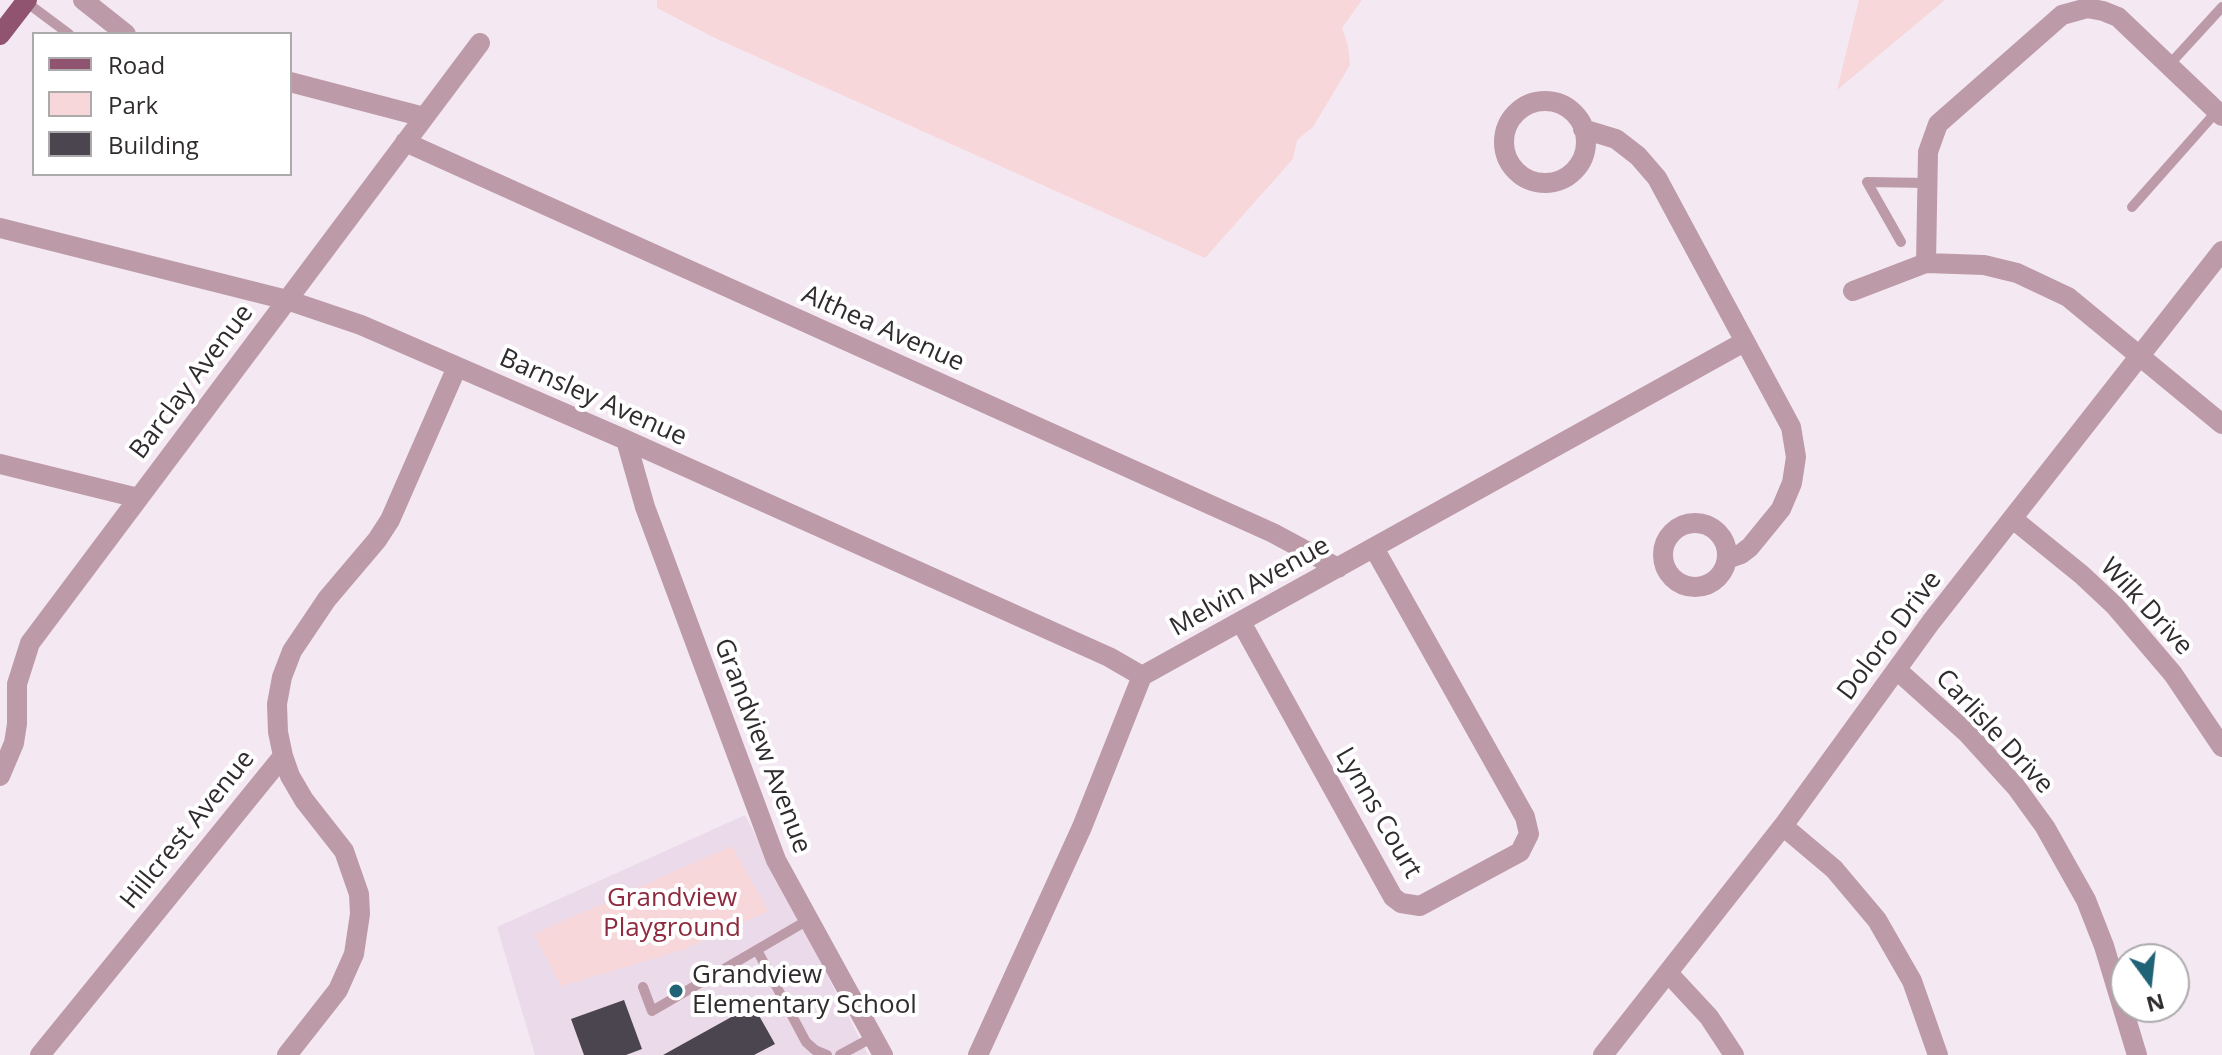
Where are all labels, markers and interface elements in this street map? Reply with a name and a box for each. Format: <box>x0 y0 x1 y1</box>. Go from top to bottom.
legend <box>32 32 292 176</box>
text: Road <box>108 48 165 81</box>
text: Park <box>108 88 158 121</box>
text: Building <box>108 128 199 161</box>
street label: Althea Avenue <box>797 279 969 379</box>
street label: Barclay Avenue <box>124 298 260 466</box>
street label: Barnsley Avenue <box>495 343 691 453</box>
street label: Melvin Avenue <box>1165 530 1335 644</box>
street label: Wilk Drive <box>2093 552 2199 662</box>
street label: Doloro Drive <box>1831 565 1949 707</box>
street label: Grandview Avenue <box>707 634 817 858</box>
street label: Carlisle Drive <box>1929 663 2059 801</box>
street label: Lynns Court <box>1328 742 1428 884</box>
street label: Hillcrest Avenue <box>114 744 262 916</box>
park label: Grandview Playground <box>603 883 741 944</box>
north arrow <box>2110 943 2190 1023</box>
place label: Grandview Elementary School <box>692 960 917 1022</box>
marker: Grandview Elementary School <box>667 982 685 1000</box>
text: N <box>2143 987 2168 1021</box>

